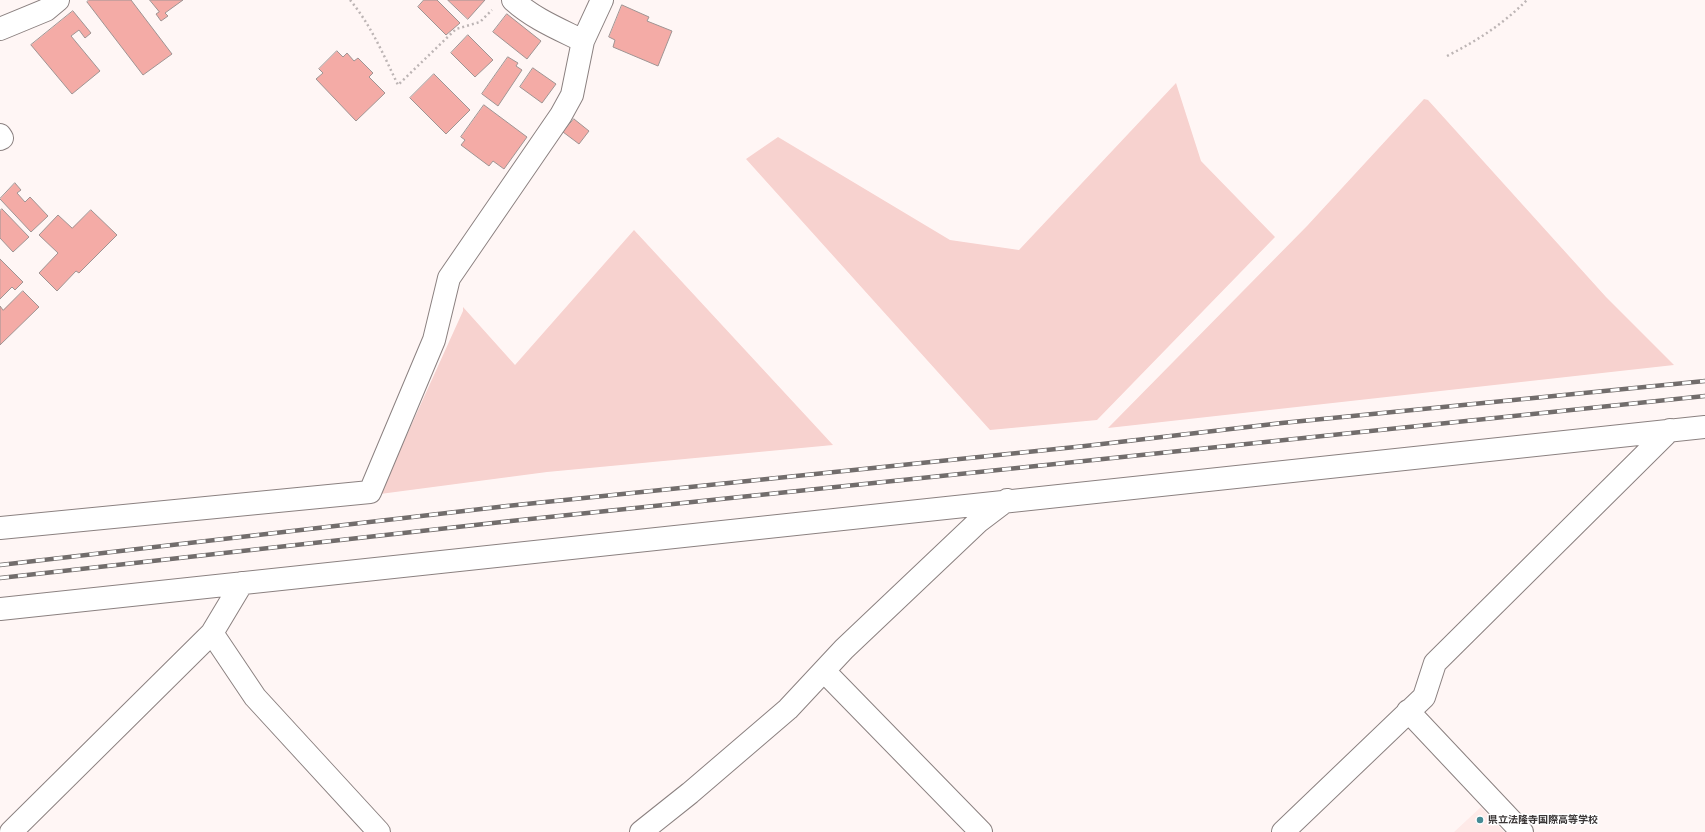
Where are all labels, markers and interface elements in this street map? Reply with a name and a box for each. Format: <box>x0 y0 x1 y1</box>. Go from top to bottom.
place label: 県立法隆寺国際高等学校 <box>1488 814 1598 826</box>
marker: 県立法隆寺国際高等学校 <box>1475 815 1485 825</box>

